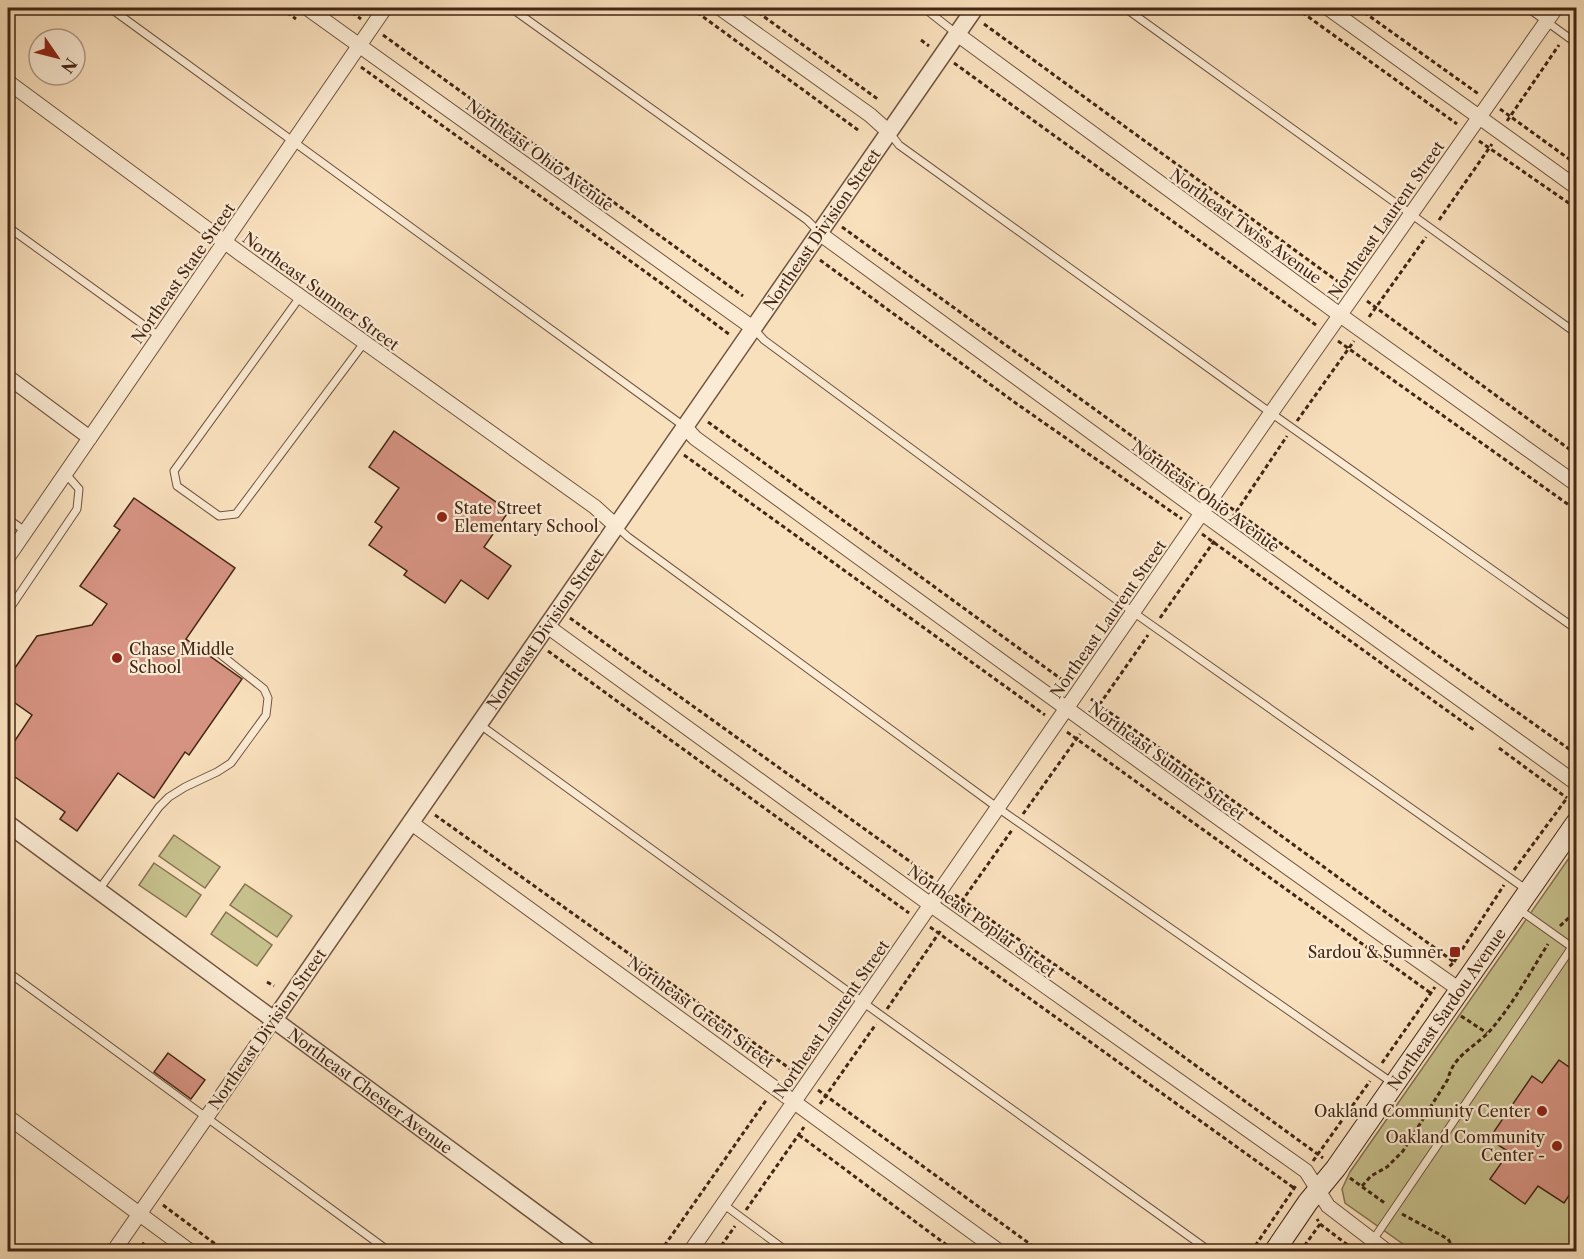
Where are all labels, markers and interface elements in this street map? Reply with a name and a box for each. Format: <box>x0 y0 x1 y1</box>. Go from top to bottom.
north arrow <box>27 27 87 87</box>
text: N <box>57 54 81 77</box>
street label: Northeast Ohio Avenue <box>462 95 618 215</box>
street label: Northeast Laurent Street <box>1324 137 1449 303</box>
street label: Northeast Division Street <box>759 144 885 314</box>
street label: Northeast Twiss Avenue <box>1166 164 1326 288</box>
street label: Northeast State Street <box>127 199 239 347</box>
street label: Northeast Sumner Street <box>239 227 403 355</box>
street label: Northeast Ohio Avenue <box>1128 436 1284 556</box>
place label: State Street Elementary School <box>454 498 599 536</box>
marker: State Street Elementary School <box>435 510 449 524</box>
street label: Northeast Laurent Street <box>1046 536 1171 702</box>
street label: Northeast Division Street <box>482 544 608 713</box>
place label: Chase Middle School <box>129 639 234 677</box>
marker: Chase Middle School <box>110 651 124 665</box>
street label: Northeast Sumner Street <box>1085 697 1249 825</box>
street label: Northeast Poplar Street <box>904 861 1060 982</box>
street label: Northeast Sardou Avenue <box>1383 924 1510 1094</box>
street label: Northeast Laurent Street <box>769 936 894 1102</box>
place label: Sardou & Sumner <box>1308 942 1443 962</box>
street label: Northeast Division Street <box>204 944 330 1113</box>
marker: Sardou & Sumner <box>1448 945 1462 959</box>
street label: Northeast Green Street <box>624 952 778 1072</box>
street label: Northeast Chester Avenue <box>284 1024 456 1158</box>
place label: Oakland Community Center <box>1314 1101 1530 1121</box>
marker: Oakland Community Center <box>1535 1104 1549 1118</box>
place label: Oakland Community Center - <box>1386 1127 1546 1165</box>
marker: Oakland Community Center - <box>1550 1139 1564 1153</box>

